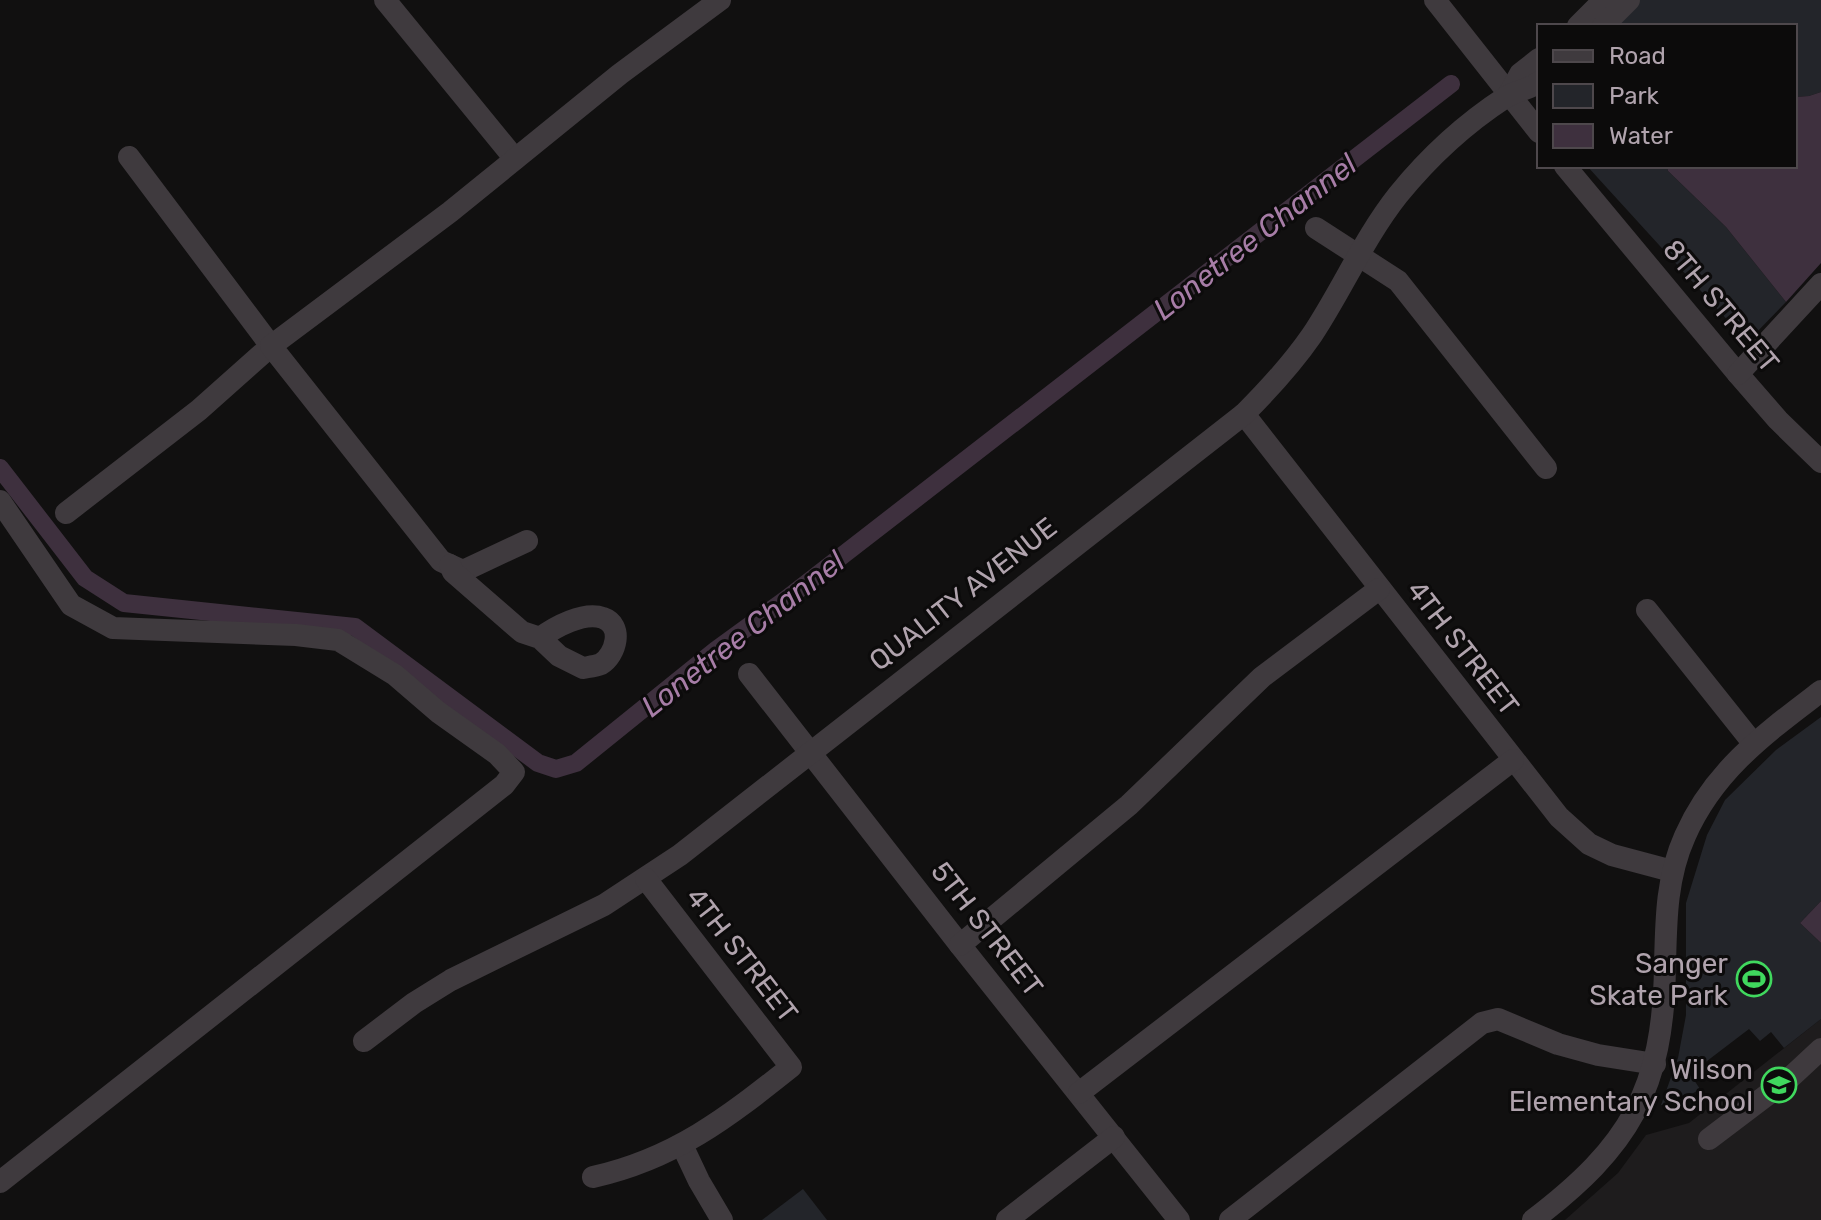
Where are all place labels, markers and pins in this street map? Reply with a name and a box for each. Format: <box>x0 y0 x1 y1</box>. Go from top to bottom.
place label: Sanger Skate Park <box>1589 947 1729 1012</box>
sports icon: Sanger Skate Park <box>1735 960 1773 998</box>
place label: Wilson Elementary School <box>1509 1053 1753 1118</box>
school or university icon: Wilson Elementary School <box>1760 1066 1798 1104</box>

